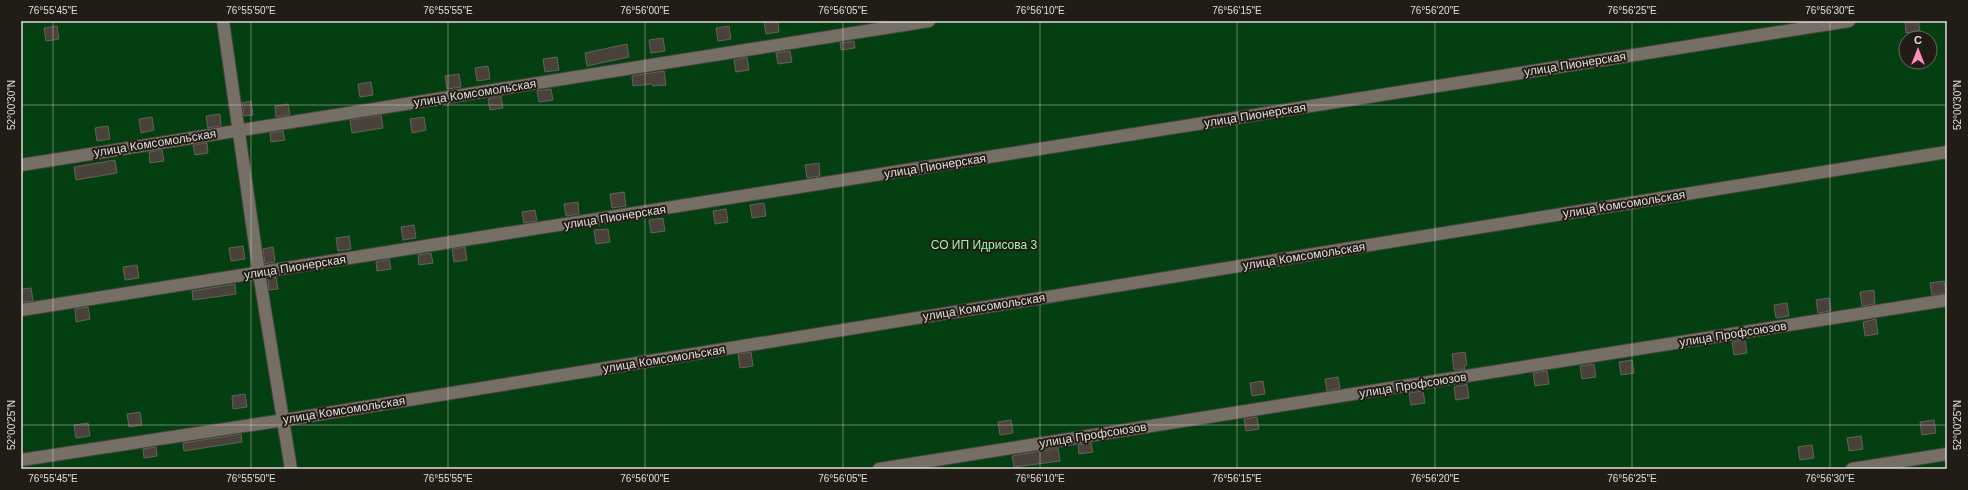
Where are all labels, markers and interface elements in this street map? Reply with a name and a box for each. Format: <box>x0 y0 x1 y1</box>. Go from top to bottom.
text: 76°55'45"E <box>28 5 78 16</box>
text: 76°55'50"E <box>226 5 276 16</box>
text: 76°55'55"E <box>423 5 473 16</box>
text: 76°56'00"E <box>620 5 670 16</box>
text: 76°56'05"E <box>818 5 868 16</box>
text: 76°56'10"E <box>1015 5 1065 16</box>
text: 76°56'15"E <box>1212 5 1262 16</box>
text: 76°56'20"E <box>1410 5 1460 16</box>
text: 76°56'25"E <box>1607 5 1657 16</box>
text: 76°56'30"E <box>1805 5 1855 16</box>
north arrow <box>1898 30 1938 70</box>
text: С <box>1914 34 1922 46</box>
street label: улица Пионерская <box>1523 49 1627 79</box>
street label: улица Комсомольская <box>413 76 537 110</box>
text: 52°00'30"N <box>6 80 17 130</box>
text: 52°00'30"N <box>1952 80 1963 130</box>
street label: улица Пионерская <box>1203 100 1307 130</box>
street label: улица Комсомольская <box>93 126 217 160</box>
street label: улица Пионерская <box>883 151 987 181</box>
street label: улица Комсомольская <box>1562 187 1686 221</box>
street label: улица Пионерская <box>563 202 667 232</box>
park label: СО ИП Идрисова 3 <box>931 238 1038 252</box>
street label: улица Комсомольская <box>1242 239 1366 273</box>
street label: улица Пионерская <box>243 252 347 282</box>
street label: улица Комсомольская <box>922 290 1046 324</box>
street label: улица Профсоюзов <box>1678 319 1788 349</box>
street label: улица Комсомольская <box>602 342 726 376</box>
street label: улица Профсоюзов <box>1358 370 1468 400</box>
street label: улица Комсомольская <box>282 393 406 427</box>
text: 52°00'25"N <box>6 400 17 450</box>
text: 52°00'25"N <box>1952 400 1963 450</box>
street label: улица Профсоюзов <box>1038 420 1148 450</box>
text: 76°55'45"E <box>28 473 78 484</box>
text: 76°55'50"E <box>226 473 276 484</box>
text: 76°55'55"E <box>423 473 473 484</box>
text: 76°56'00"E <box>620 473 670 484</box>
text: 76°56'05"E <box>818 473 868 484</box>
text: 76°56'10"E <box>1015 473 1065 484</box>
text: 76°56'15"E <box>1212 473 1262 484</box>
text: 76°56'20"E <box>1410 473 1460 484</box>
text: 76°56'25"E <box>1607 473 1657 484</box>
text: 76°56'30"E <box>1805 473 1855 484</box>

